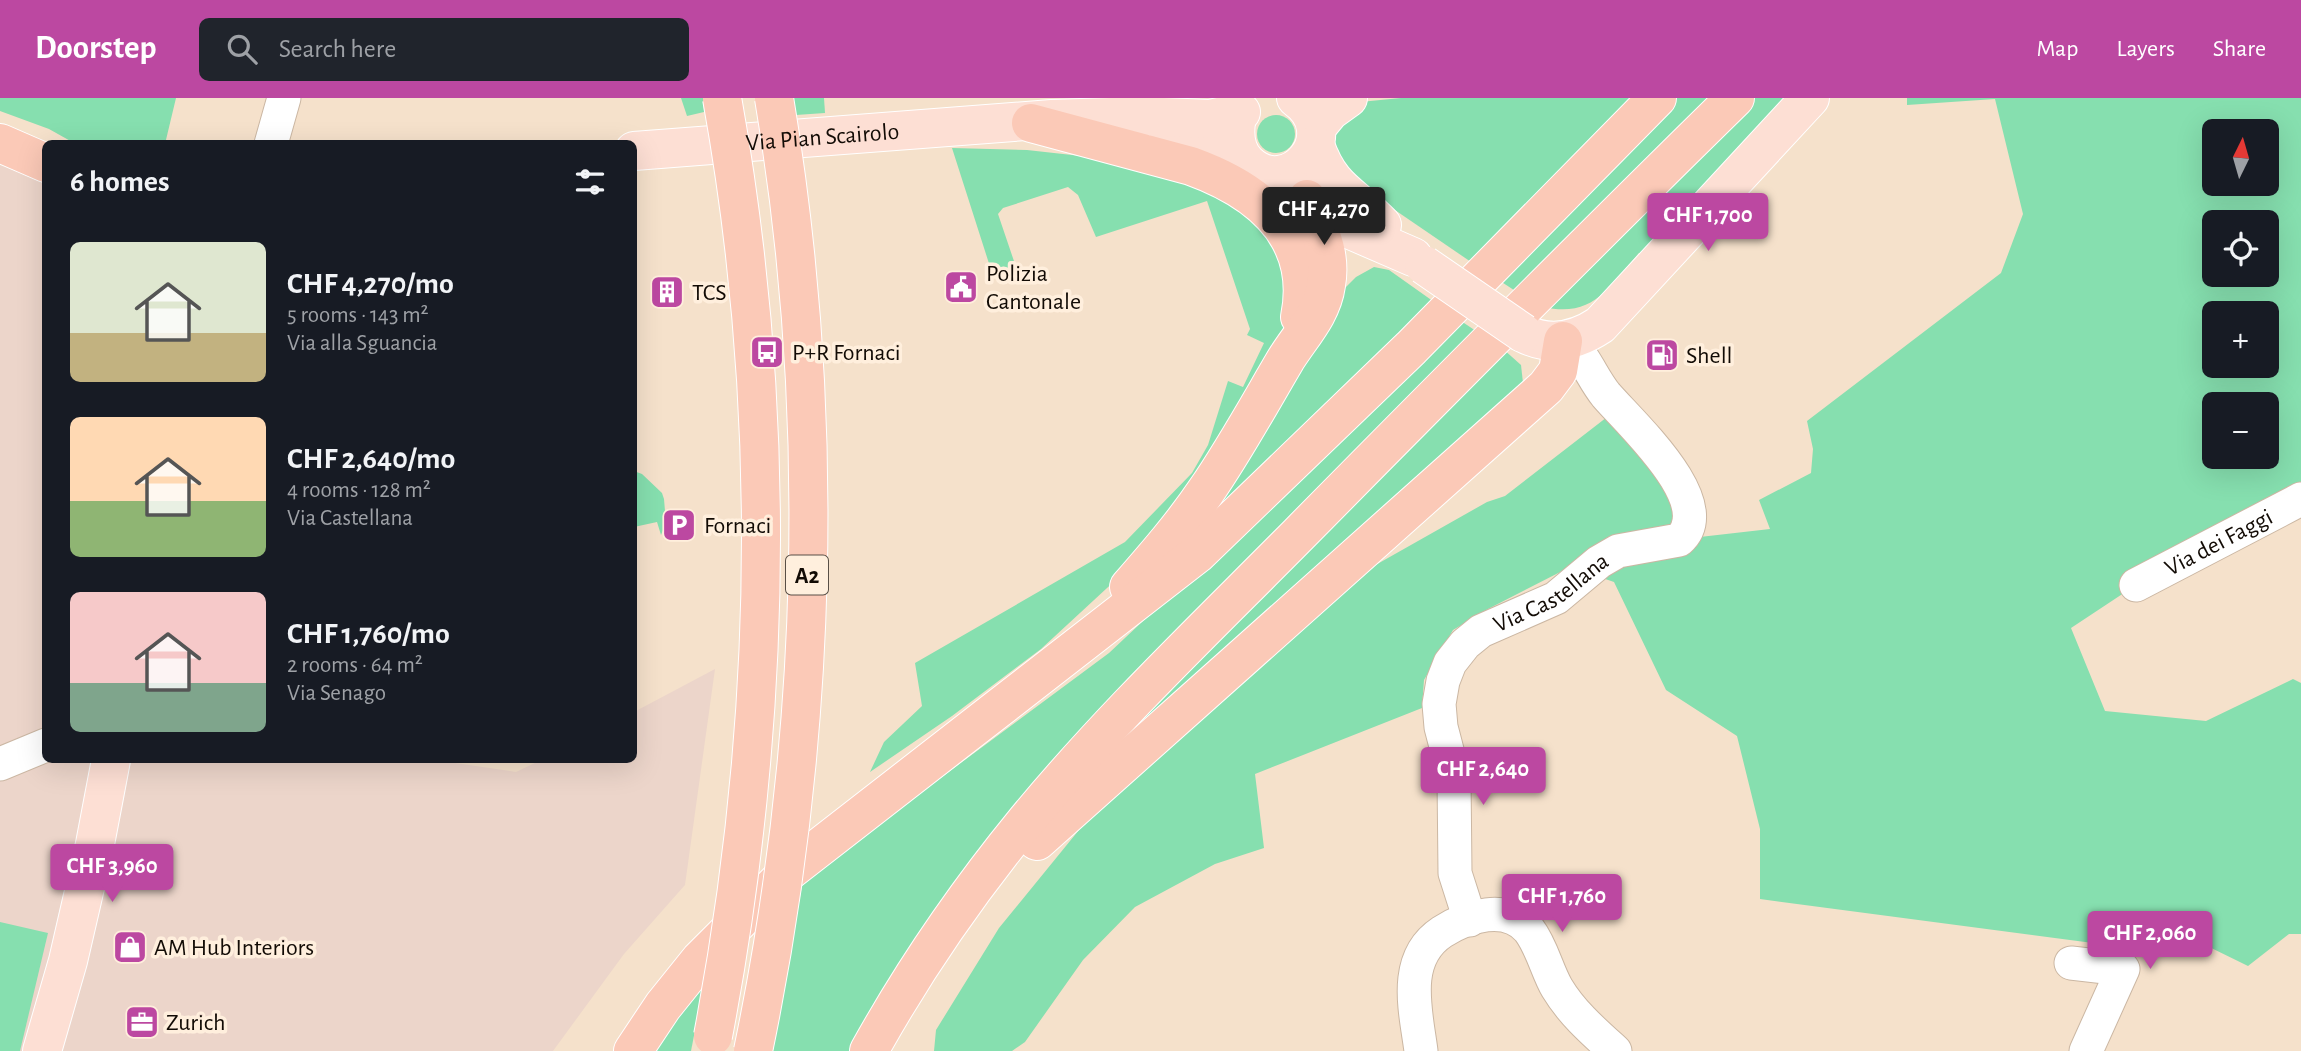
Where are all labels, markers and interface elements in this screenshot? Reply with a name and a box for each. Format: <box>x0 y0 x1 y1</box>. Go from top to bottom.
search box <box>199 18 689 81</box>
icon: search <box>223 30 261 68</box>
text: Doorstep <box>35 32 157 65</box>
text: Search here <box>279 36 396 62</box>
text: Map <box>2036 37 2078 61</box>
text: Layers <box>2116 37 2175 61</box>
text: Share <box>2213 37 2266 61</box>
north arrow <box>2202 119 2278 196</box>
map controls <box>2202 119 2279 469</box>
street label: Via Pian Scairolo <box>745 120 900 155</box>
icon: filters <box>571 163 609 201</box>
text: 6 homes <box>70 167 170 197</box>
pin: CHF 4,270 <box>1244 188 1404 247</box>
pin: CHF 1,700 <box>1628 194 1788 253</box>
text: CHF 4,270 <box>1278 198 1370 221</box>
text: CHF 1,700 <box>1663 204 1753 227</box>
button: locate <box>2202 210 2279 287</box>
place label: Polizia Cantonale <box>986 262 1081 314</box>
public building icon: Polizia Cantonale <box>942 268 980 306</box>
text: CHF 4,270/mo <box>287 269 454 299</box>
icon: home <box>126 270 210 354</box>
building icon: TCS <box>648 273 686 311</box>
place label: TCS <box>692 281 727 305</box>
button: + <box>2202 301 2279 378</box>
text: 5 rooms · 143 m² <box>287 304 429 327</box>
text: Via alla Sguancia <box>287 332 437 355</box>
bus stop icon: P+R Fornaci <box>748 333 786 371</box>
fuel station icon: Shell <box>1643 336 1681 374</box>
place label: P+R Fornaci <box>792 341 901 365</box>
place label: Shell <box>1686 344 1733 368</box>
button: − <box>2202 392 2279 469</box>
text: CHF 2,640/mo <box>287 444 455 474</box>
icon: home <box>126 445 210 529</box>
text: 4 rooms · 128 m² <box>287 479 431 502</box>
street label: Via dei Faggi <box>2161 505 2277 581</box>
parking icon: Fornaci <box>660 506 698 544</box>
text: Via Castellana <box>287 507 413 530</box>
place label: Fornaci <box>704 514 771 538</box>
street label: Via Castellana <box>1490 548 1613 637</box>
road number: A2 <box>786 555 828 594</box>
text: CHF 1,760/mo <box>287 619 450 649</box>
icon: home <box>126 620 210 704</box>
text: 2 rooms · 64 m² <box>287 654 423 677</box>
text: Via Senago <box>287 682 386 705</box>
pin: CHF 2,640 <box>1403 748 1563 807</box>
text: CHF 2,640 <box>1437 758 1529 781</box>
pin: CHF 3,960 <box>32 844 192 904</box>
text: CHF 3,960 <box>66 855 158 878</box>
pin: CHF 1,760 <box>1482 874 1642 934</box>
text: CHF 1,760 <box>1518 885 1606 908</box>
pin: CHF 2,060 <box>2070 912 2230 971</box>
text: CHF 2,060 <box>2103 922 2197 945</box>
shop icon: AM Hub Interiors <box>111 928 149 966</box>
place label: AM Hub Interiors <box>154 936 314 960</box>
office icon: Zurich <box>123 1003 161 1041</box>
place label: Zurich <box>166 1011 226 1035</box>

